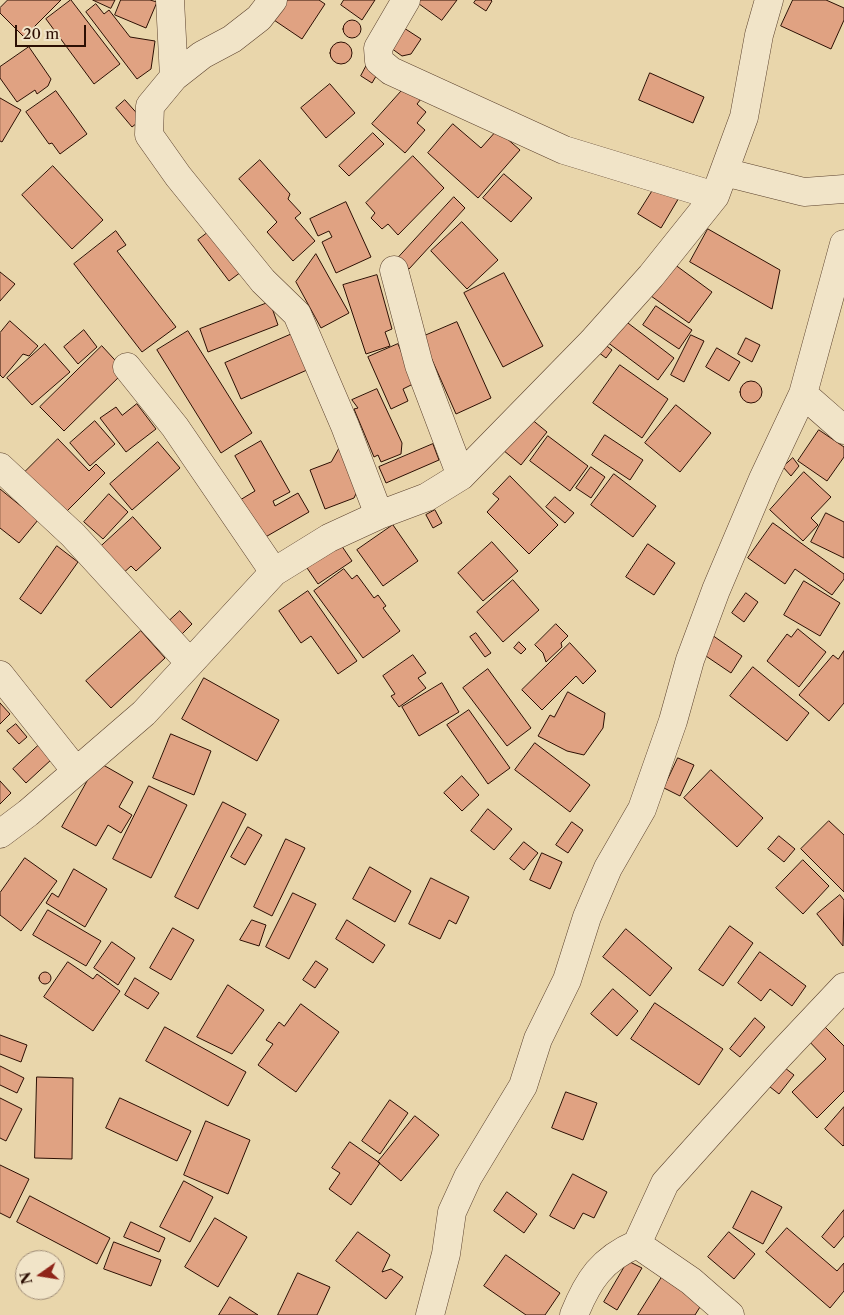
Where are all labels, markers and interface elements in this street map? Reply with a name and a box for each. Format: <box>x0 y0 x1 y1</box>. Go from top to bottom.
scale bar <box>18 15 89 47</box>
text: 20 m <box>23 24 59 43</box>
north arrow <box>15 1250 65 1300</box>
text: N <box>16 1270 36 1286</box>

